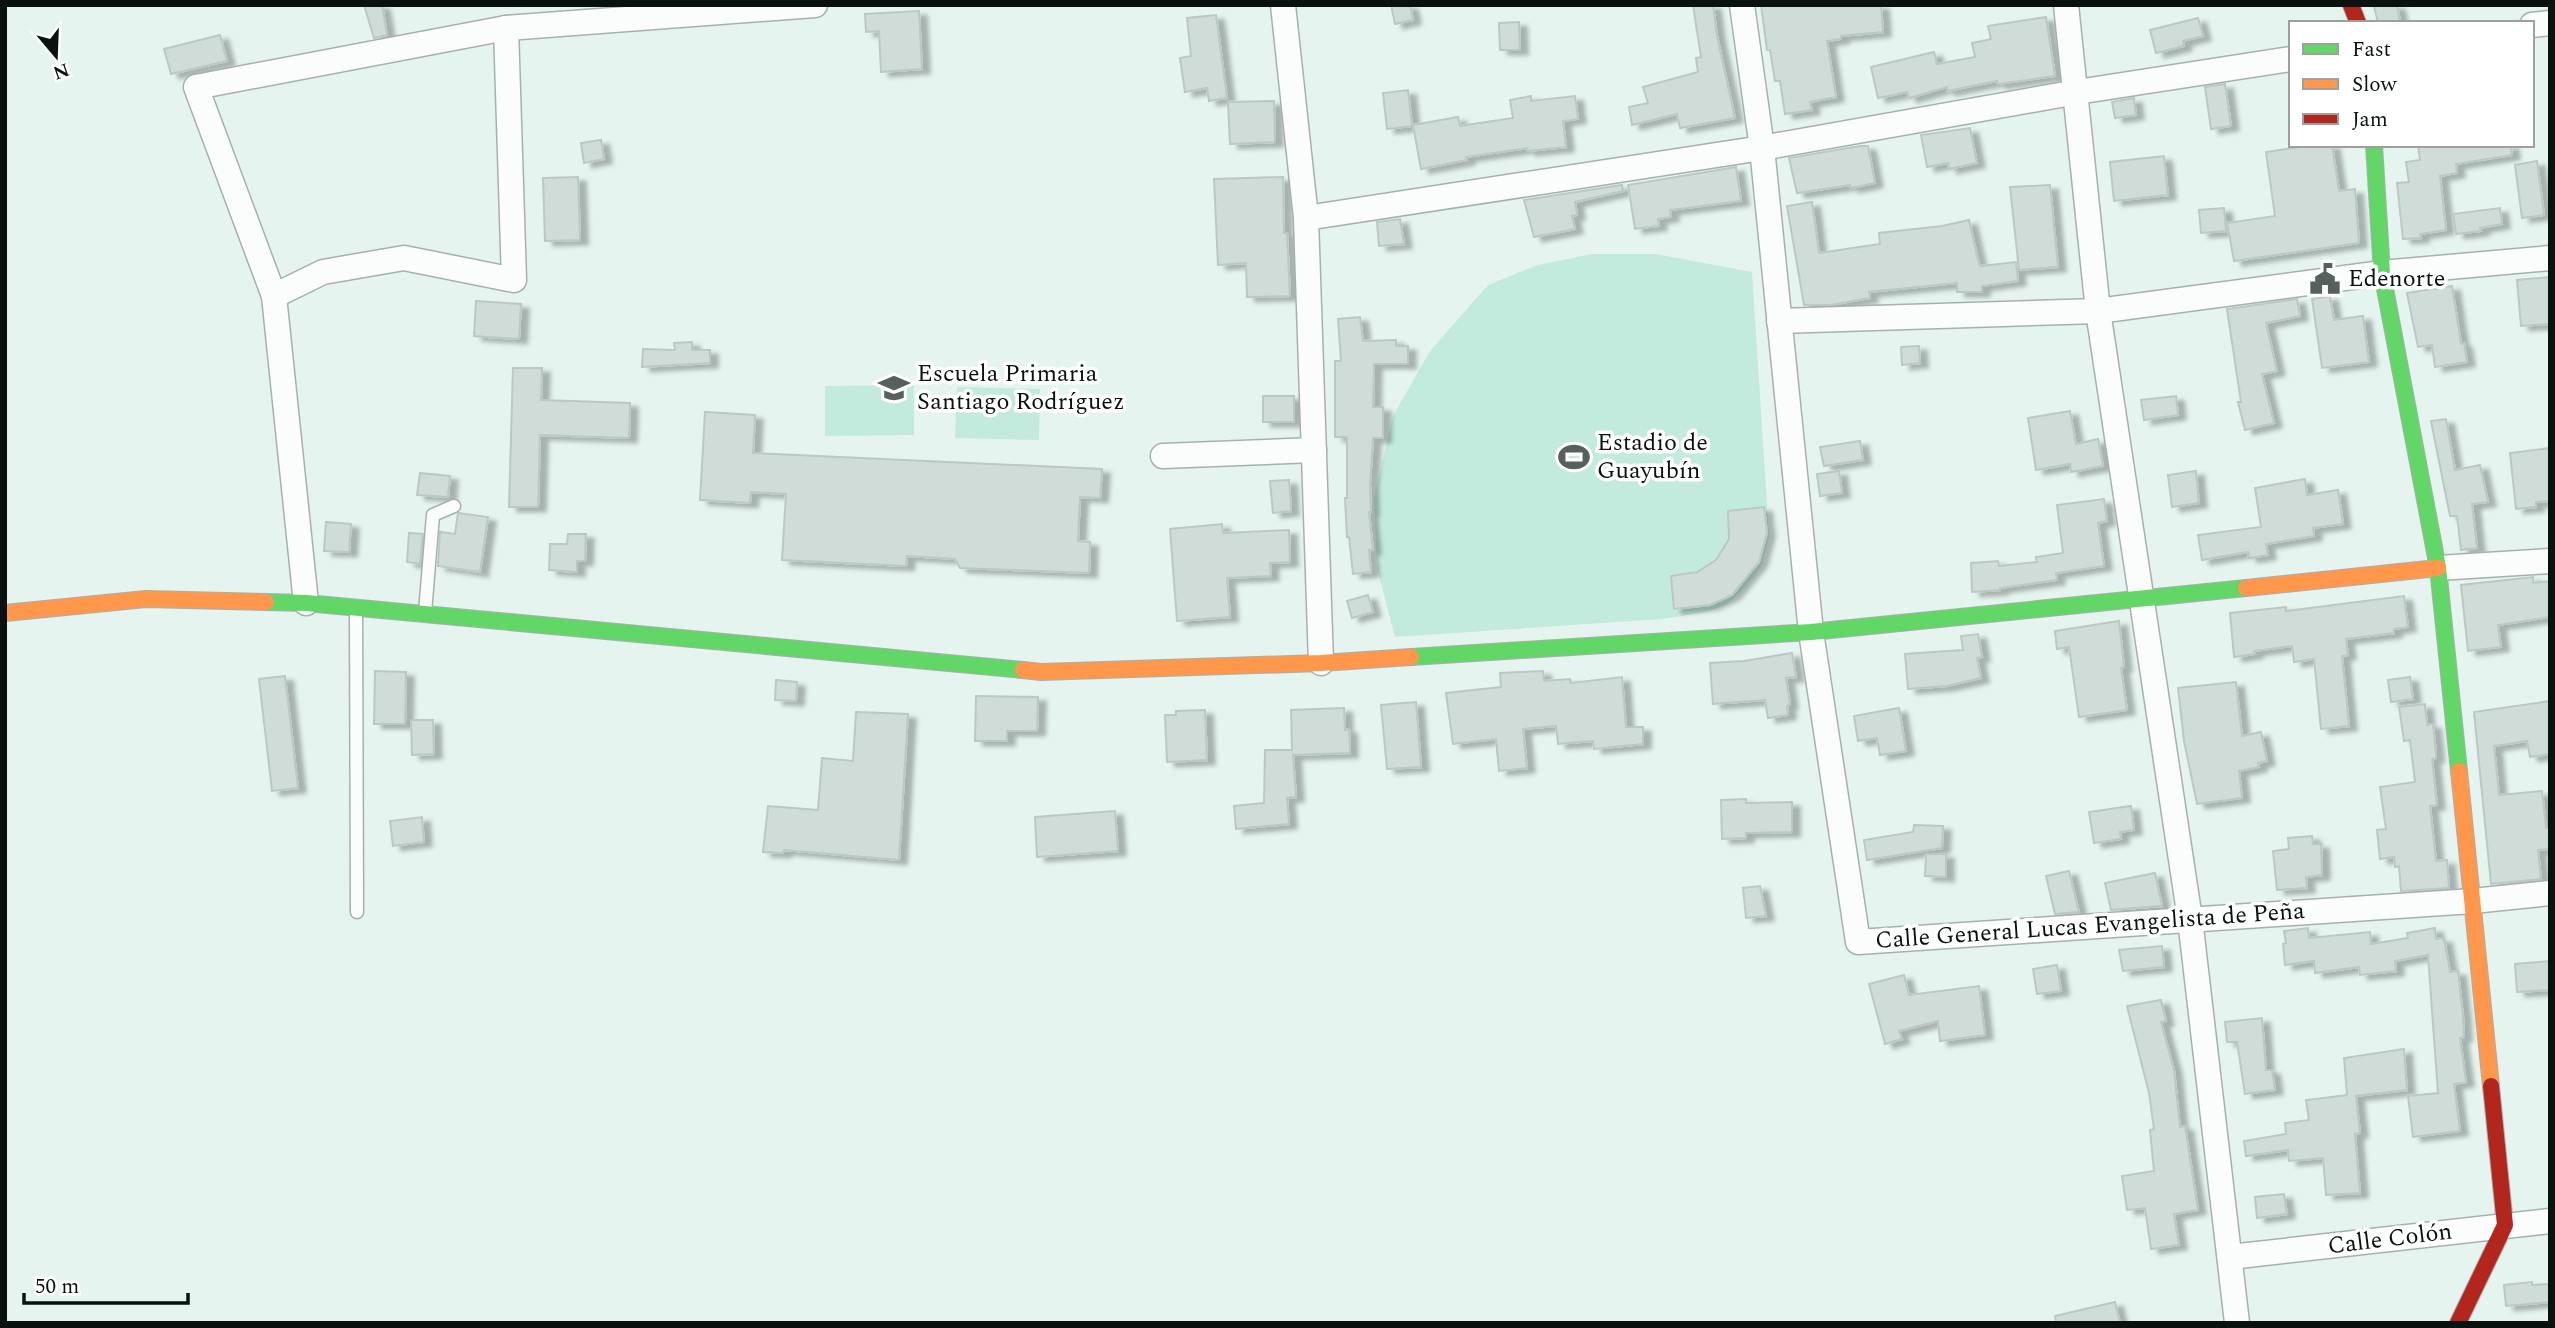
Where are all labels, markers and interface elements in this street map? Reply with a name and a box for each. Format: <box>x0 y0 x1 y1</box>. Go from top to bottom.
north arrow <box>21 21 91 91</box>
legend <box>2289 21 2534 147</box>
text: Fast <box>2352 34 2391 66</box>
text: N <box>49 54 73 87</box>
text: Slow <box>2352 69 2398 101</box>
text: Jam <box>2352 104 2388 136</box>
place label: Edenorte <box>2348 261 2445 297</box>
public building icon: Edenorte <box>2308 262 2342 296</box>
place label: Escuela Primaria Santiago Rodríguez <box>917 356 1125 420</box>
school or university icon: Escuela Primaria Santiago Rodríguez <box>877 371 911 405</box>
place label: Estadio de Guayubín <box>1597 425 1708 489</box>
sports icon: Estadio de Guayubín <box>1557 440 1591 474</box>
street label: Calle General Lucas Evangelista de Peña <box>1874 893 2306 959</box>
street label: Calle Colón <box>2326 1214 2454 1264</box>
scale bar <box>24 1262 189 1306</box>
text: 50 m <box>35 1271 79 1303</box>

